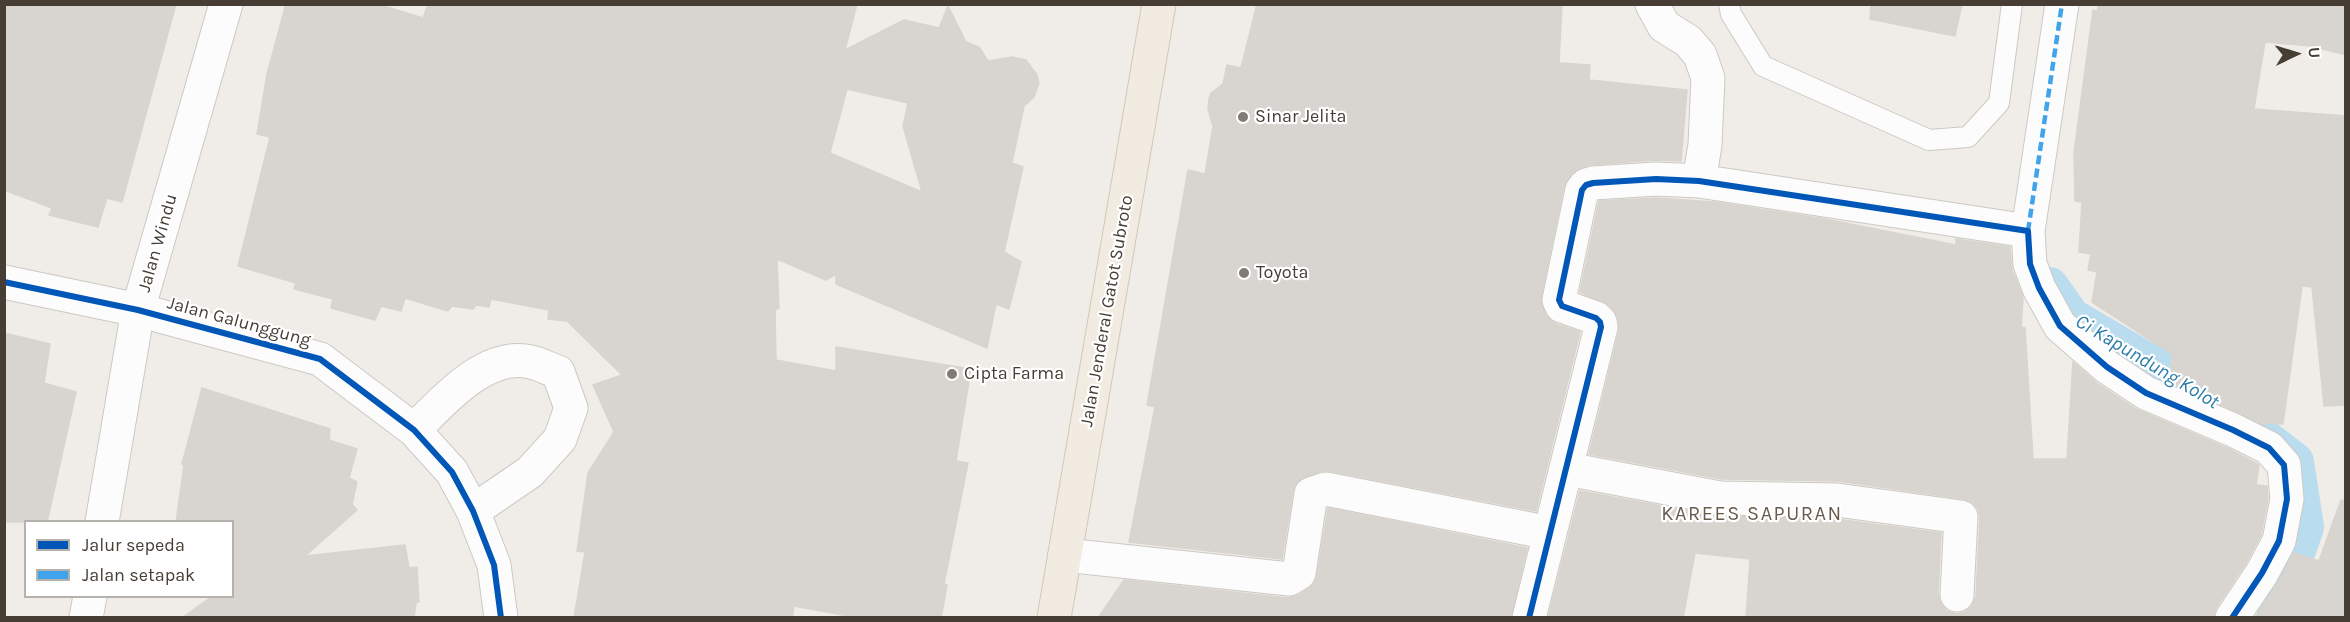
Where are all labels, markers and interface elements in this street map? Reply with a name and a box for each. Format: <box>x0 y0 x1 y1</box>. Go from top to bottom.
north arrow <box>2266 24 2326 84</box>
text: U <box>2305 47 2324 59</box>
place label: Sinar Jelita <box>1255 106 1346 128</box>
marker: Sinar Jelita <box>1236 110 1250 124</box>
street label: Jalan Windu <box>134 191 182 295</box>
street label: Jalan Jenderal Gatot Subroto <box>1076 194 1138 428</box>
place label: Toyota <box>1256 262 1308 284</box>
marker: Toyota <box>1237 266 1251 280</box>
street label: Jalan Galunggung <box>165 292 313 352</box>
water label: Ci Kapundung Kolot <box>2071 310 2223 414</box>
place label: Cipta Farma <box>964 363 1064 385</box>
marker: Cipta Farma <box>945 367 959 381</box>
district label: KAREES SAPURAN <box>1661 502 1843 526</box>
legend <box>24 520 234 598</box>
text: Jalur sepeda <box>82 534 185 556</box>
text: Jalan setapak <box>82 564 195 586</box>

